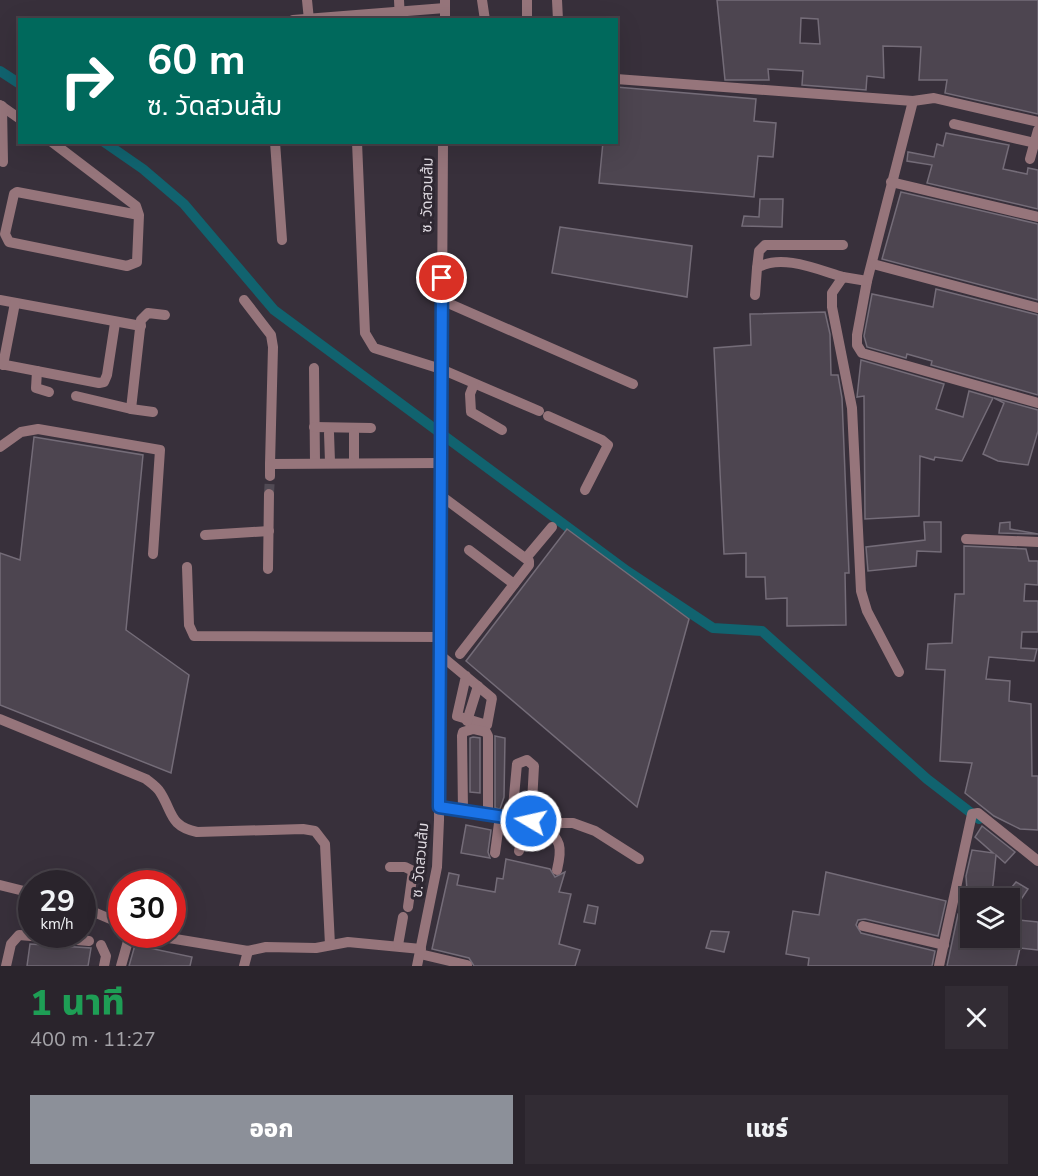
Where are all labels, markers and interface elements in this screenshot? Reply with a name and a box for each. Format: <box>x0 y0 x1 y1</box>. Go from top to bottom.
text: 60 m <box>147 32 246 89</box>
icon: right <box>48 42 126 120</box>
text: ซ. วัดสวนส้ม <box>147 88 282 125</box>
street label: ซ. วัดสวนส้ม <box>416 157 438 233</box>
pin <box>416 252 467 303</box>
icon: arrive <box>425 261 458 294</box>
position arrow <box>499 789 563 853</box>
street label: ซ. วัดสวนส้ม <box>407 822 433 898</box>
speed limit sign: 30 <box>108 870 186 948</box>
text: 29 <box>39 881 75 922</box>
map controls <box>960 888 1020 948</box>
button: layers <box>960 888 1020 948</box>
text: km/h <box>40 914 74 934</box>
text: 1 นาที <box>30 979 125 1028</box>
button: close <box>945 986 1008 1049</box>
text: 400 m · 11:27 <box>30 1026 156 1053</box>
button: ออก <box>30 1095 513 1164</box>
button: แชร์ <box>525 1095 1008 1164</box>

